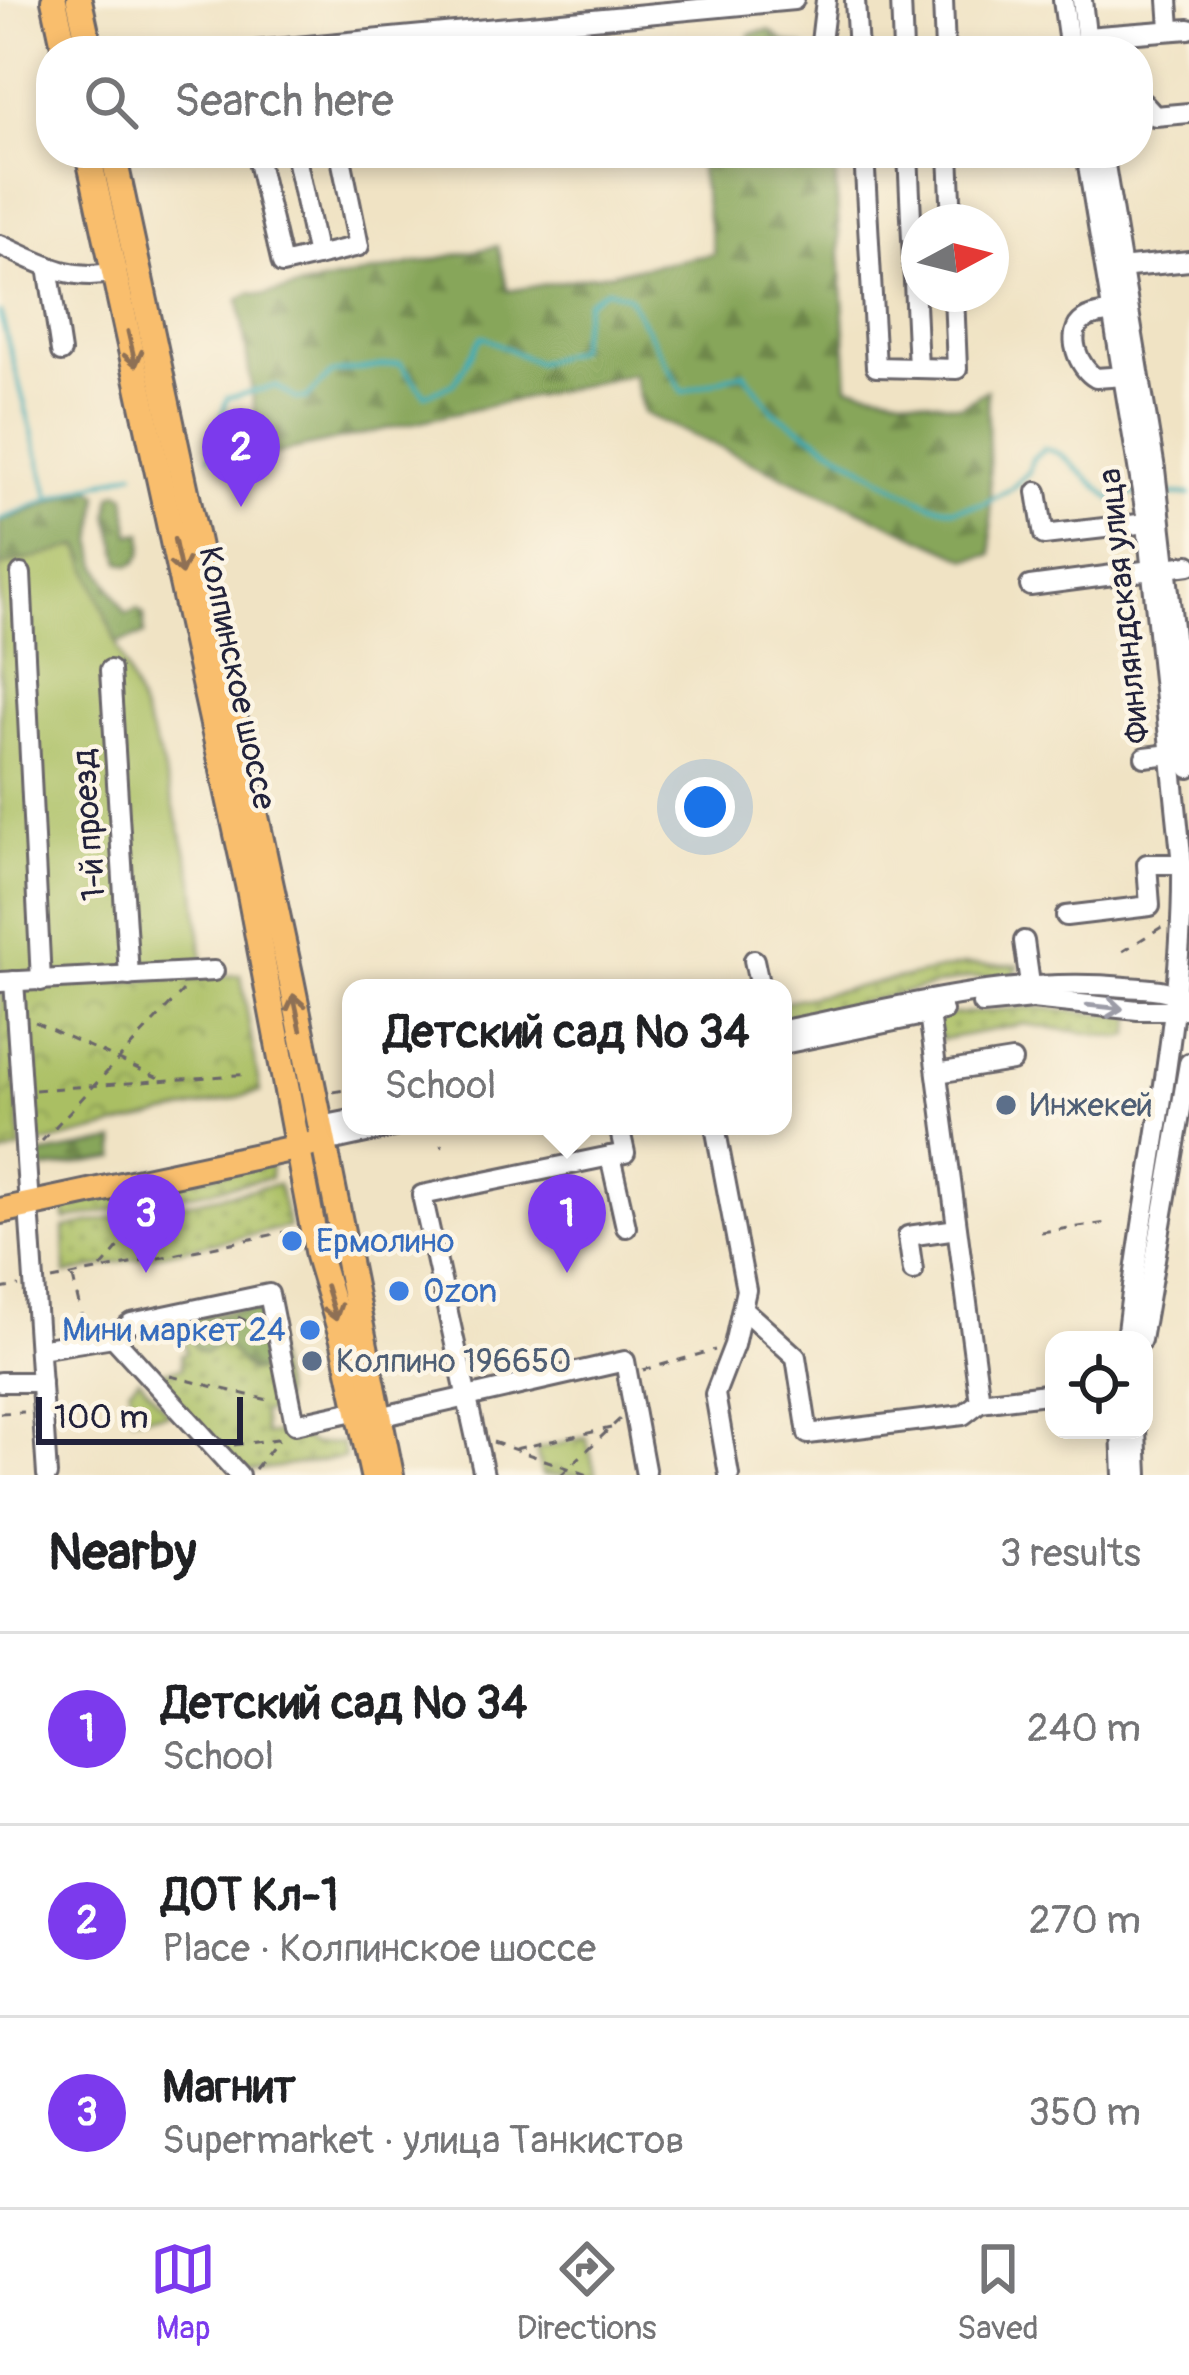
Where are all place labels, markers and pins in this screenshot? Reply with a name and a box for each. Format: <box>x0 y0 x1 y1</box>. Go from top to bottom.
pin: 2 <box>202 408 280 507</box>
place label: Инжекей <box>1030 1085 1153 1126</box>
marker: Инжекей <box>993 1092 1019 1118</box>
pin: 3 <box>107 1174 185 1273</box>
pin: 1 <box>528 1174 606 1273</box>
place label: Ермолино <box>316 1221 454 1262</box>
marker: Ермолино <box>279 1228 305 1254</box>
place label: Ozon <box>423 1271 497 1312</box>
marker: Ozon <box>386 1278 412 1304</box>
place label: Мини маркет 24 <box>62 1310 286 1351</box>
marker: Мини маркет 24 <box>297 1317 323 1343</box>
place label: Колпино 196650 <box>336 1341 572 1382</box>
marker: Колпино 196650 <box>299 1348 325 1374</box>

